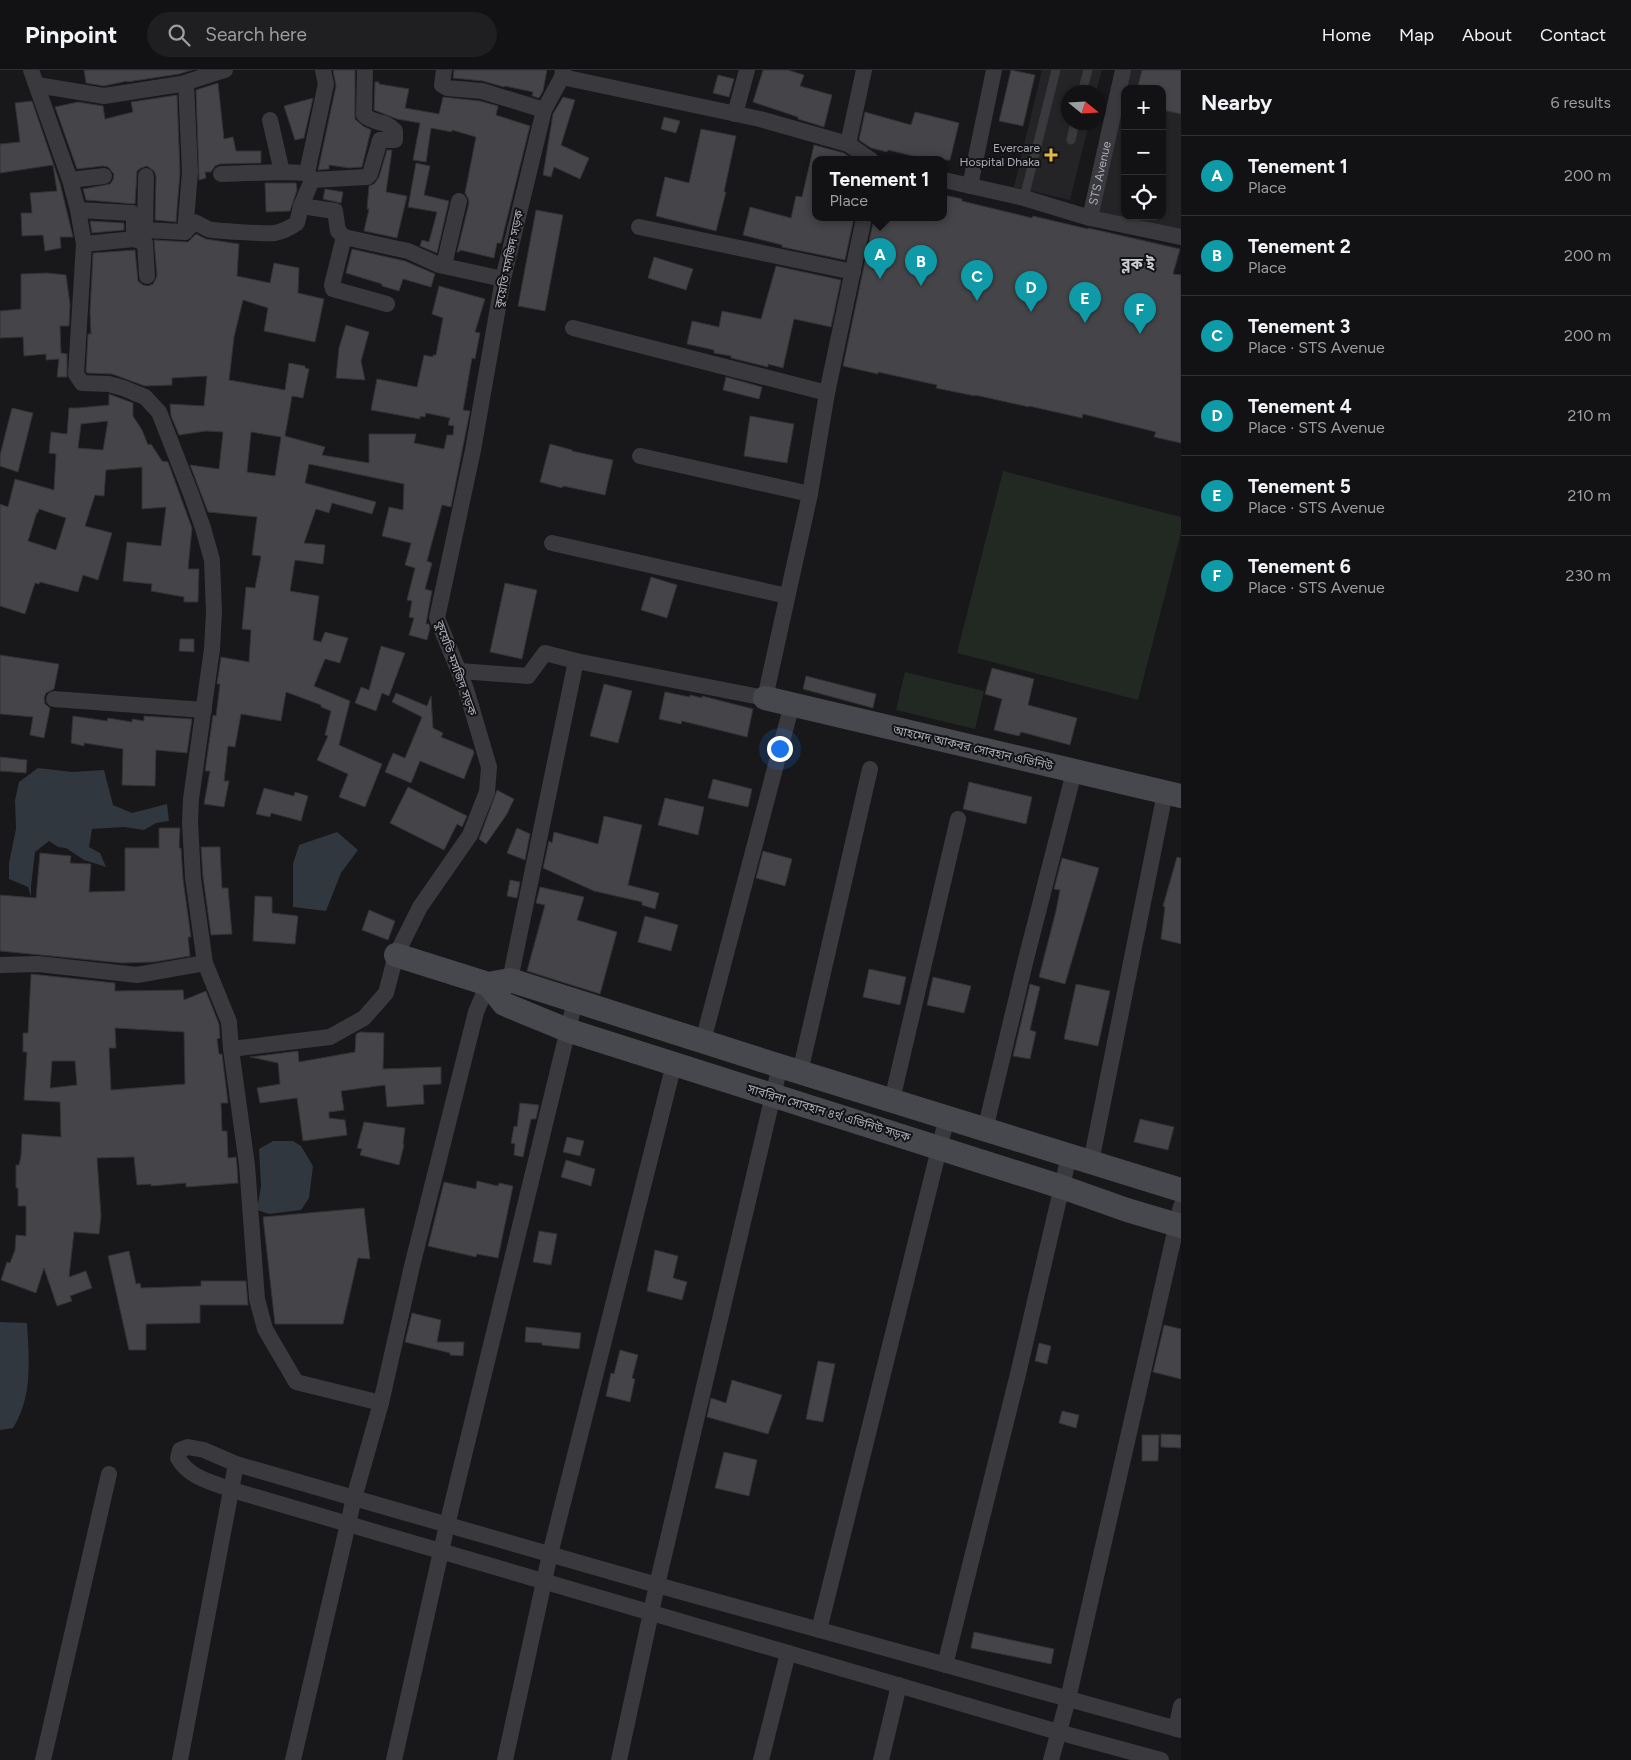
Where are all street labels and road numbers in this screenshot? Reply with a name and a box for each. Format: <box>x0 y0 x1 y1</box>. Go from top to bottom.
street label: STS Avenue <box>1086 139 1114 206</box>
street label: কুয়েতি মসজিদ সড়ক <box>491 208 527 310</box>
street label: কুয়েতি মসজিদ সড়ক <box>431 617 481 718</box>
street label: আহমেদ আকবর সোবহান এভিনিউ <box>891 722 1055 773</box>
street label: সাবরিনা সোবহান ৪র্থ এভিনিউ সড়ক <box>745 1080 913 1145</box>

